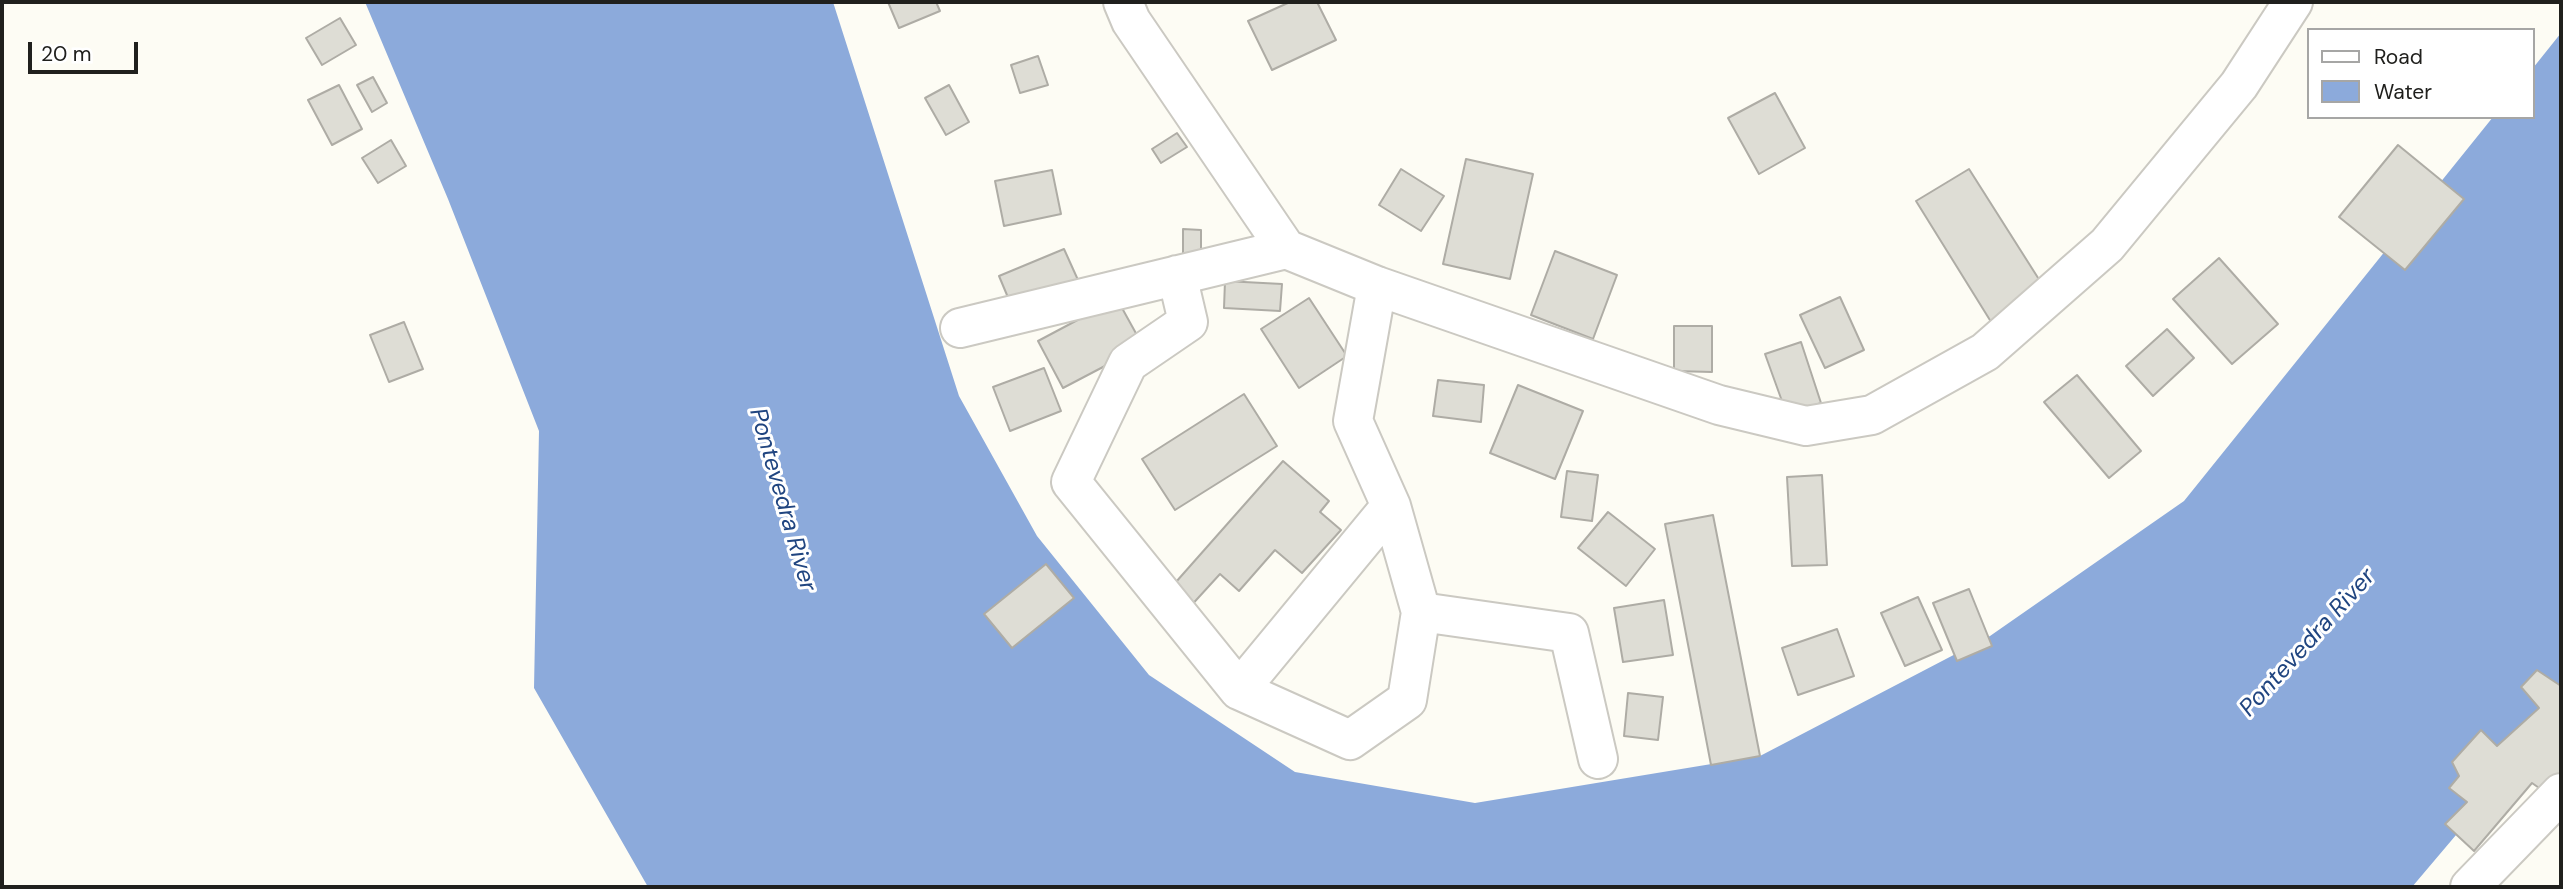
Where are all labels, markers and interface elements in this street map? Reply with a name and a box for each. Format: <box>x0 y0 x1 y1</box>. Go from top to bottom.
scale bar <box>32 28 142 72</box>
legend <box>2308 28 2535 119</box>
text: 20 m <box>41 40 92 68</box>
text: Road <box>2374 43 2423 71</box>
text: Water <box>2374 78 2432 106</box>
water label: Pontevedra River <box>742 405 822 595</box>
water label: Pontevedra River <box>2234 563 2382 723</box>

